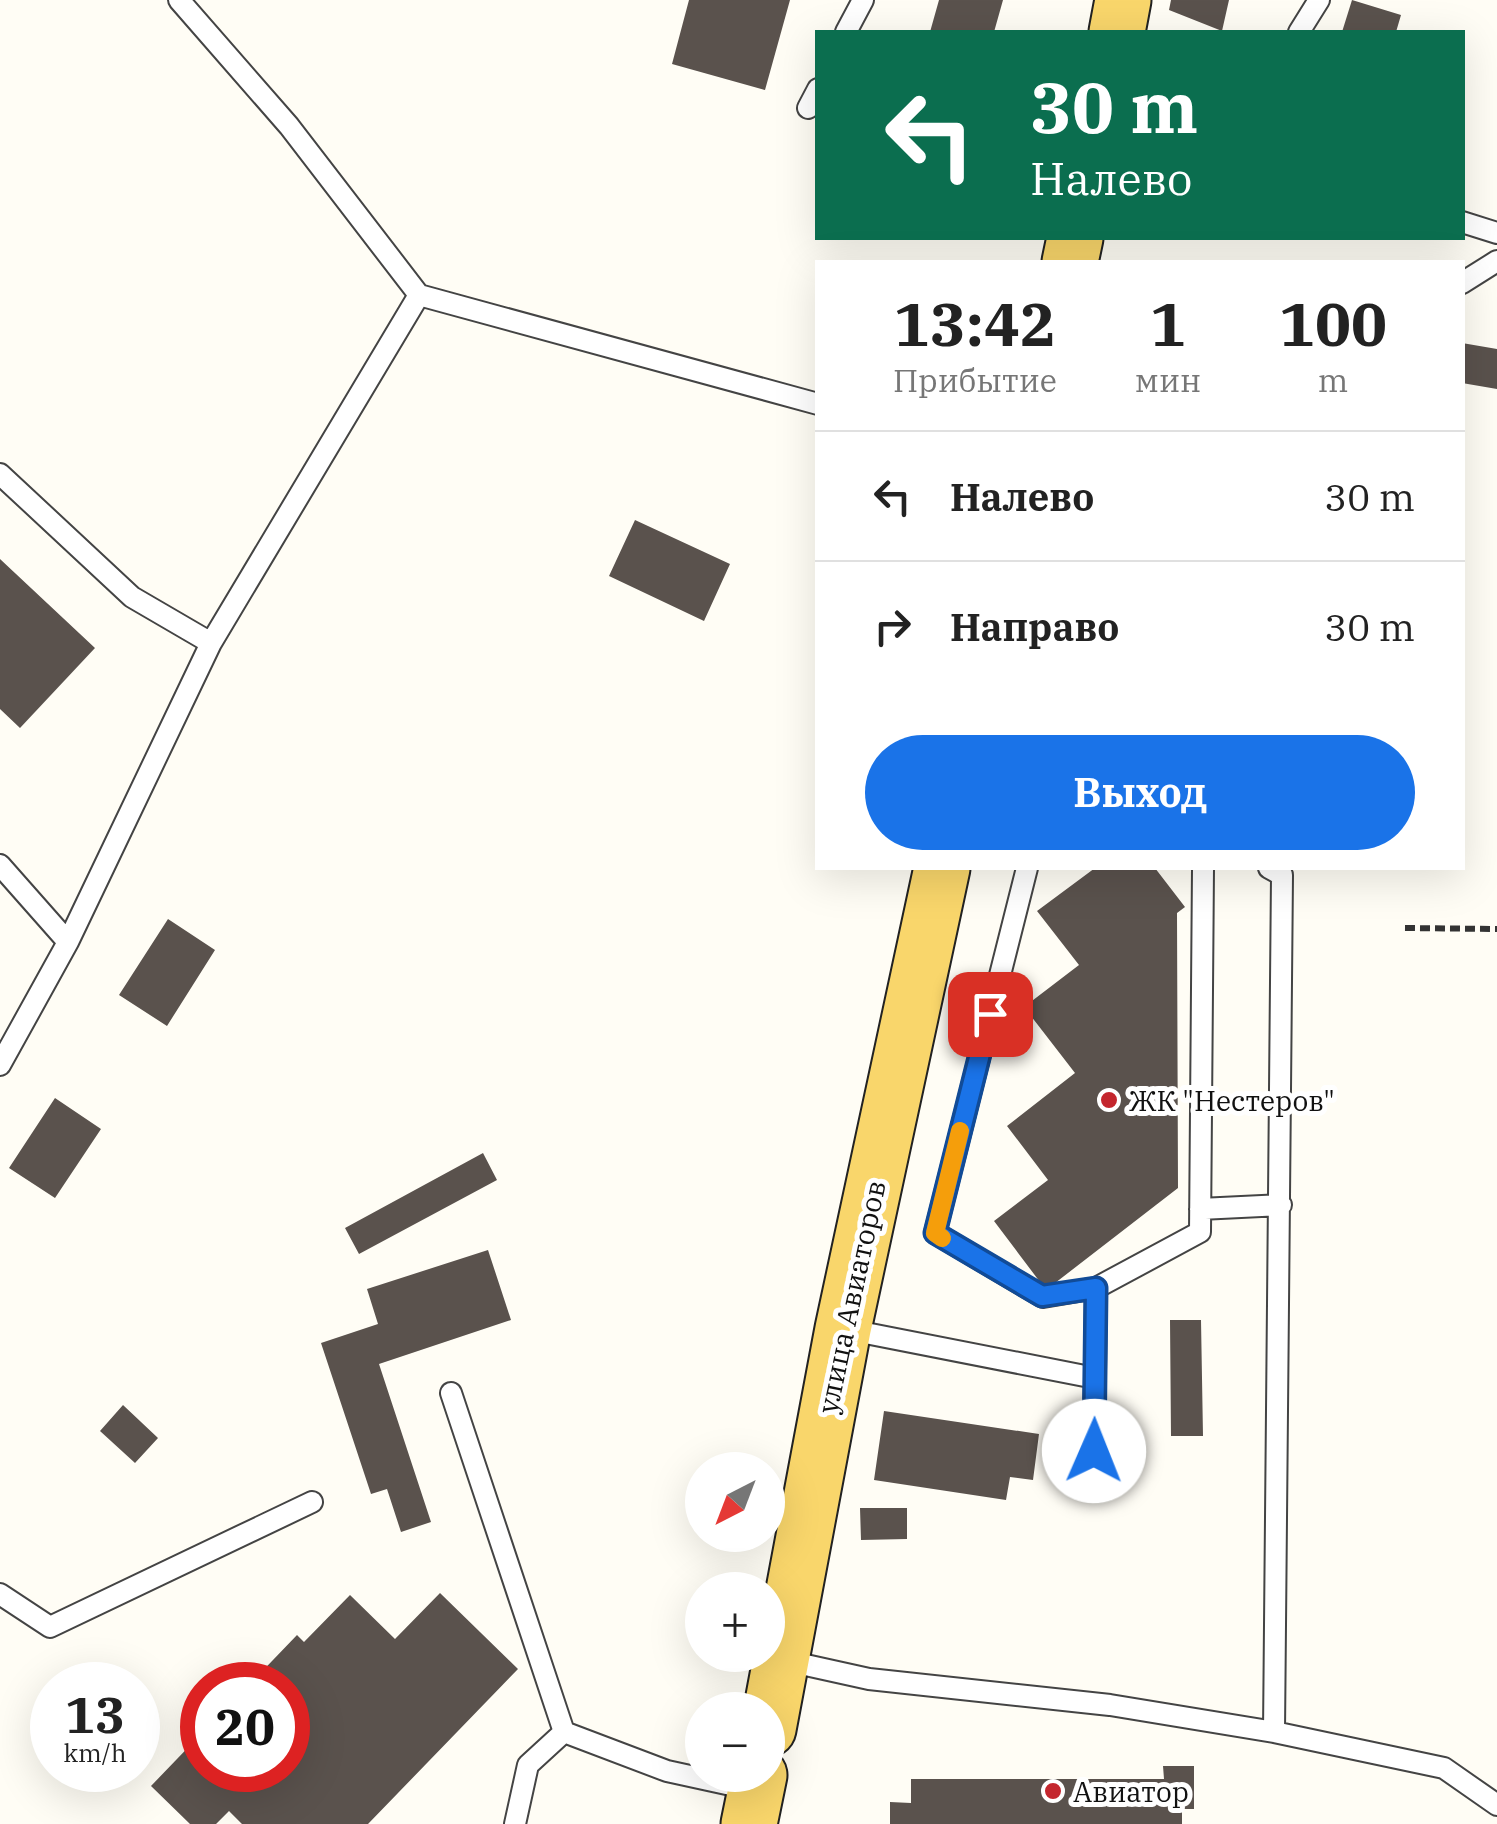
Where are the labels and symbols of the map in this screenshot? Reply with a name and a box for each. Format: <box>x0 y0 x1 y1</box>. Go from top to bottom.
pin <box>948 972 1033 1057</box>
place label: ЖК "Нестеров" <box>1129 1082 1335 1119</box>
marker: ЖК "Нестеров" <box>1098 1089 1120 1111</box>
street label: улица Авиаторов <box>808 1177 894 1417</box>
position arrow <box>1042 1399 1146 1503</box>
north arrow <box>685 1452 785 1552</box>
speed limit sign: 20 <box>180 1662 310 1792</box>
place label: Авиатор <box>1073 1773 1189 1810</box>
marker: Авиатор <box>1042 1780 1064 1802</box>

